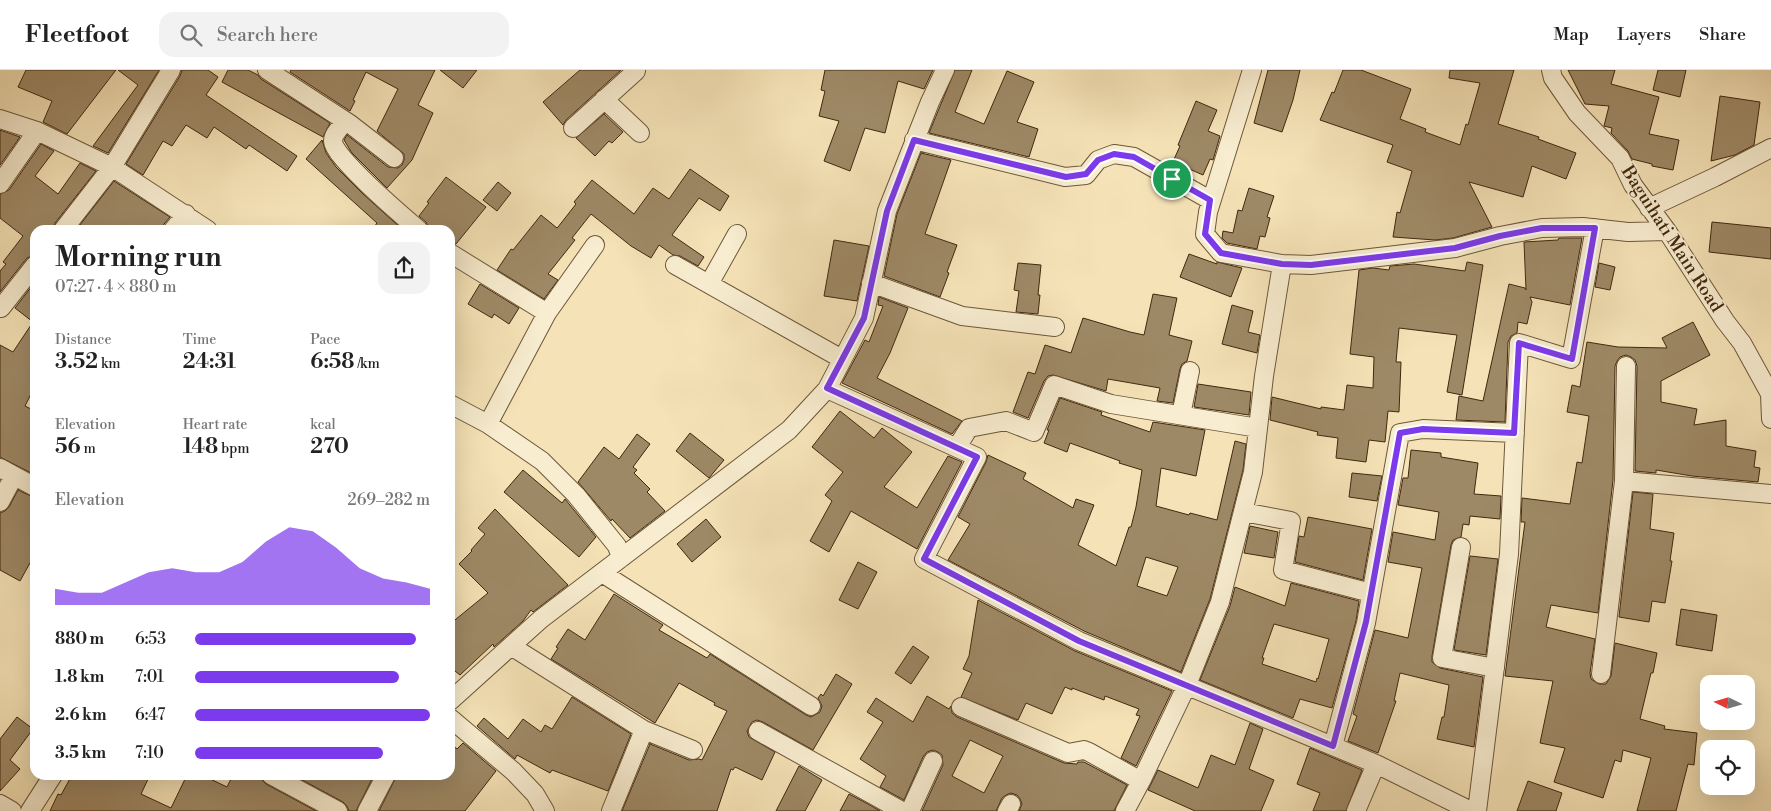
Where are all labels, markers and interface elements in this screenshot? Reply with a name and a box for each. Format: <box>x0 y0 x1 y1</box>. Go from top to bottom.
search box <box>159 12 509 57</box>
text: Fleetfoot <box>25 20 129 50</box>
icon: search <box>177 21 205 49</box>
text: Search here <box>217 23 318 47</box>
text: Map <box>1554 23 1589 46</box>
text: Layers <box>1617 23 1671 46</box>
text: Share <box>1699 23 1746 46</box>
pin <box>1151 158 1193 200</box>
street label: Baguihati Main Road <box>1615 160 1728 317</box>
icon: arrive <box>1158 165 1186 193</box>
text: Morning run <box>55 240 222 275</box>
button: share <box>378 242 430 294</box>
text: 07:27 · 4 × 880 m <box>55 277 177 297</box>
text: Distance <box>55 331 112 349</box>
text: Time <box>183 331 216 349</box>
text: Pace <box>310 331 340 349</box>
text: 3.52 <box>55 349 98 375</box>
text: 24:31 <box>183 349 236 375</box>
text: 6:58 <box>310 349 355 375</box>
text: km <box>98 355 120 373</box>
text: /km <box>355 355 380 373</box>
text: Elevation <box>55 416 116 434</box>
text: Heart rate <box>183 416 247 434</box>
text: kcal <box>310 416 336 434</box>
text: 56 <box>55 434 81 460</box>
text: 148 <box>183 434 218 460</box>
text: 270 <box>310 434 349 460</box>
text: m <box>81 440 96 458</box>
text: bpm <box>218 440 250 458</box>
text: Elevation <box>55 490 124 510</box>
text: 269–282 m <box>348 490 430 510</box>
text: 880 m <box>55 629 104 649</box>
text: 6:53 <box>135 629 166 649</box>
text: 1.8 km <box>55 667 104 687</box>
text: 7:01 <box>135 667 164 687</box>
north arrow <box>1700 675 1755 730</box>
map controls <box>1700 675 1755 795</box>
text: 2.6 km <box>55 705 106 725</box>
text: 6:47 <box>135 705 165 725</box>
button: locate <box>1700 740 1755 795</box>
text: 3.5 km <box>55 743 106 763</box>
text: 7:10 <box>135 743 164 763</box>

